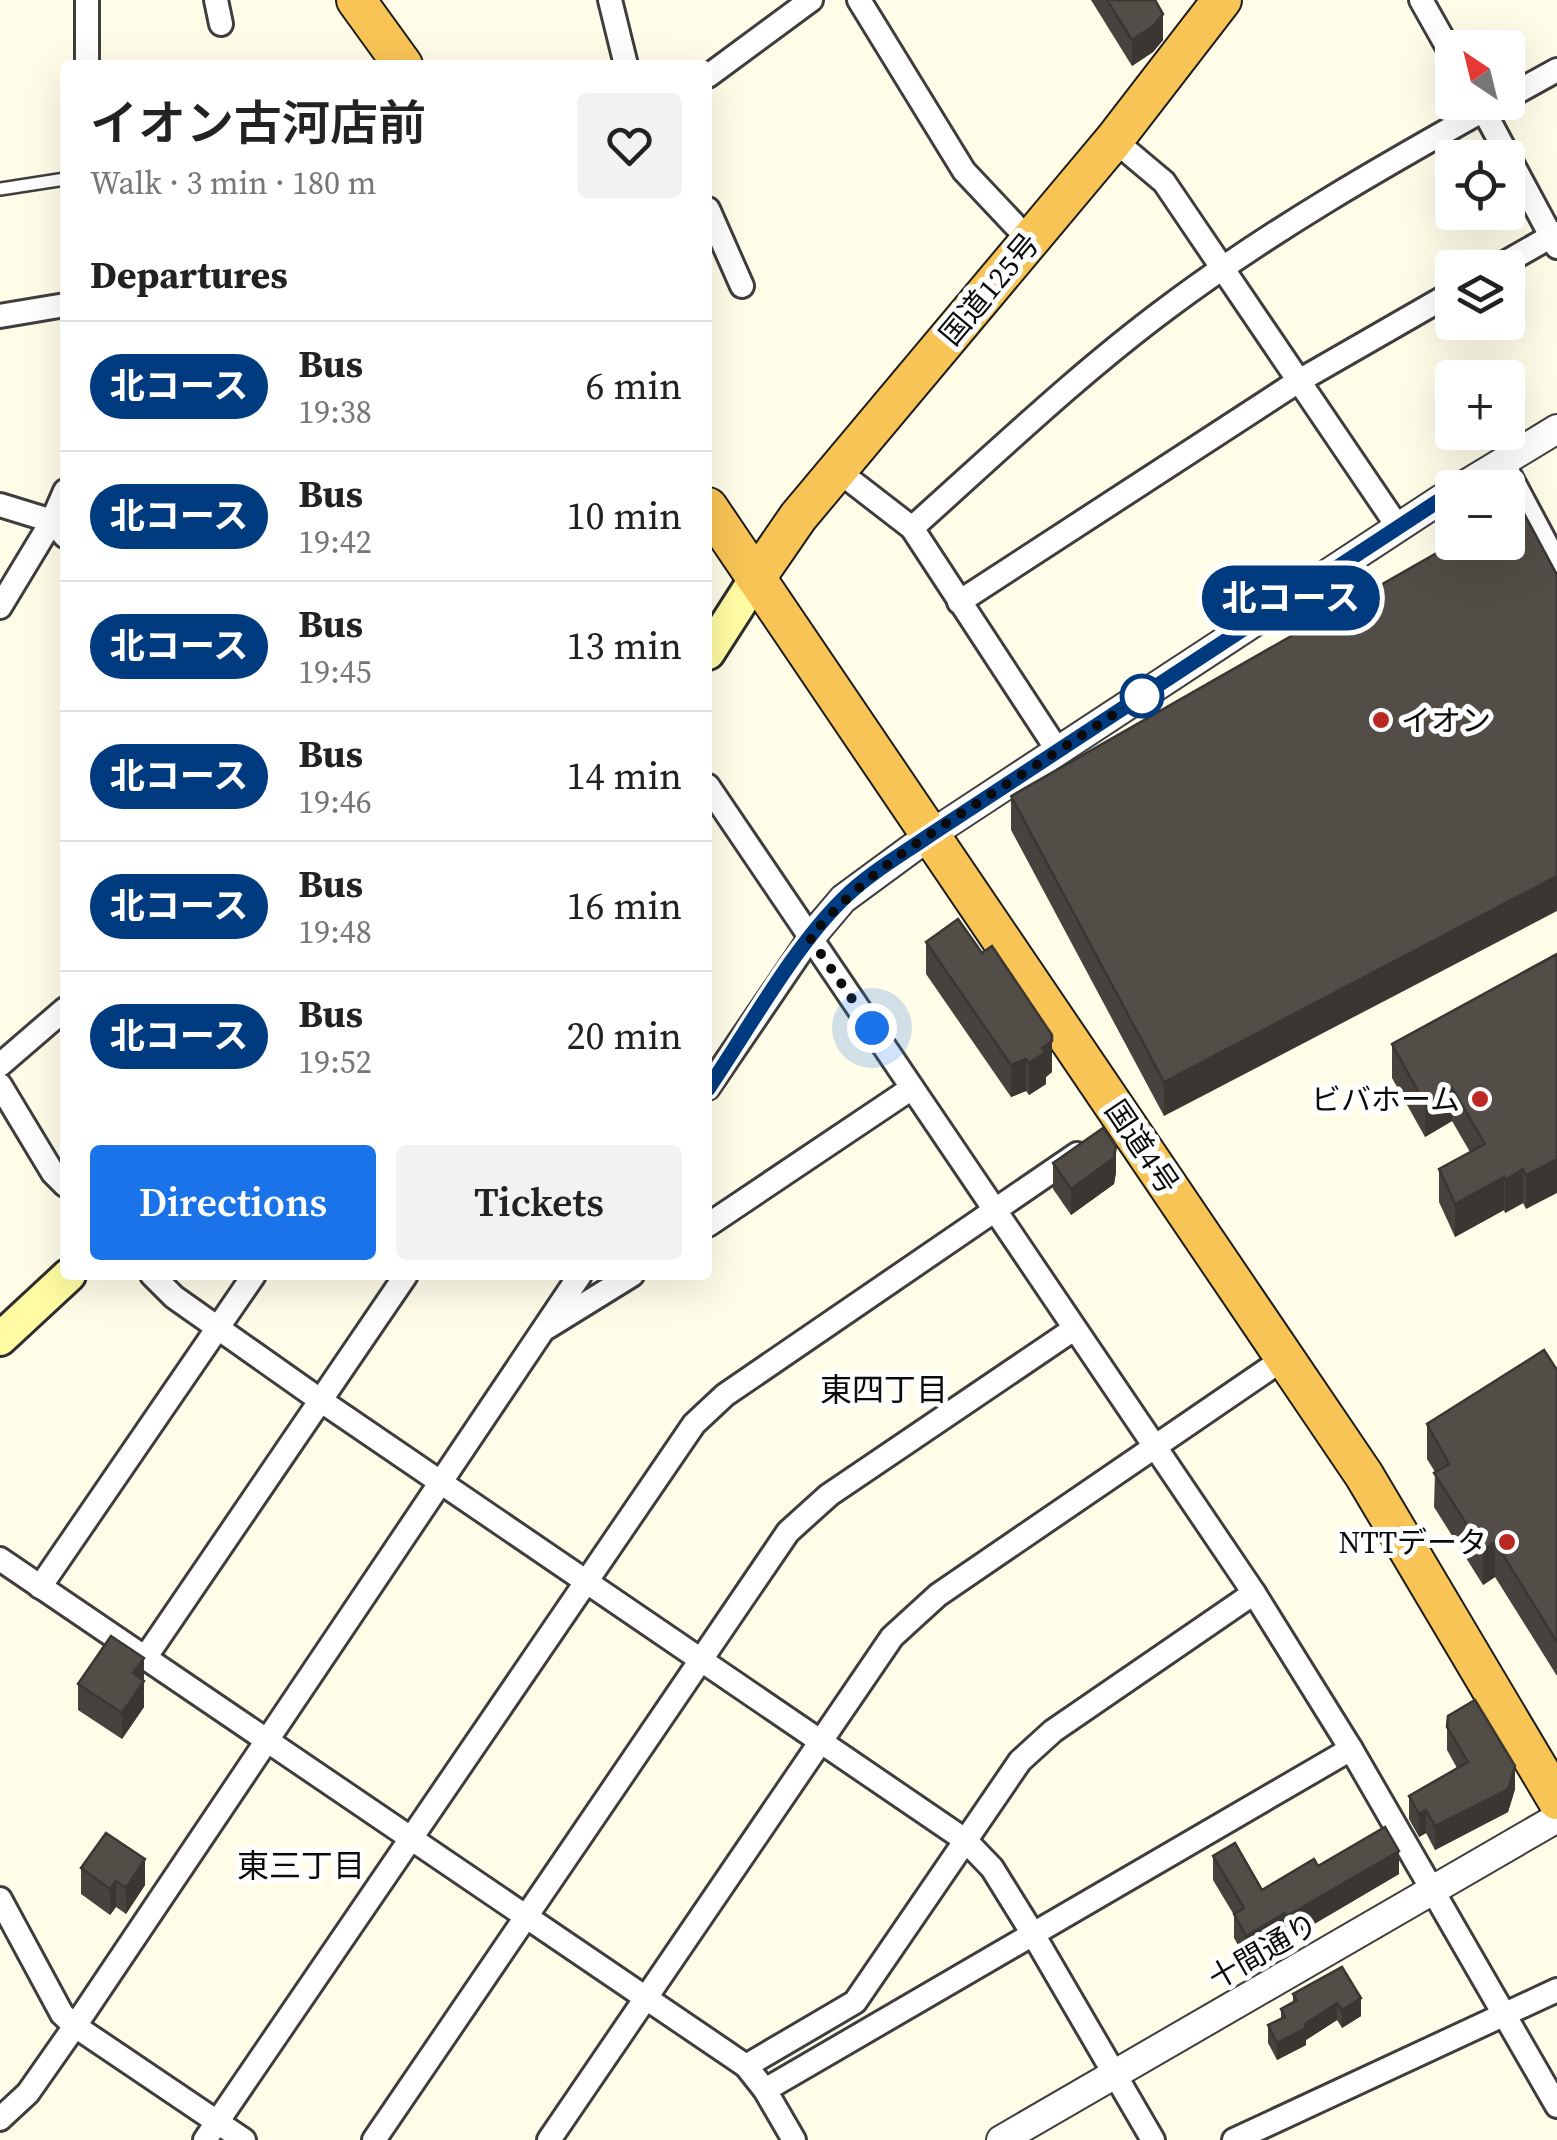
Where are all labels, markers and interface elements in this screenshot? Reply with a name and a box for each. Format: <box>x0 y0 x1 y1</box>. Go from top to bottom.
north arrow <box>1435 30 1525 120</box>
map controls <box>1435 30 1525 560</box>
text: イオン古河店前 <box>90 90 426 156</box>
button: heart <box>577 93 682 198</box>
button: locate <box>1435 140 1525 230</box>
text: Walk · 3 min · 180 m <box>90 161 376 205</box>
street label: 国道125号 <box>930 224 1048 354</box>
text: Departures <box>90 249 288 301</box>
button: layers <box>1435 250 1525 340</box>
text: Bus <box>298 338 363 390</box>
text: 6 min <box>586 360 682 412</box>
button: + <box>1435 360 1525 450</box>
text: 北コース <box>110 362 248 410</box>
text: 19:38 <box>298 390 372 434</box>
text: Bus <box>298 468 363 520</box>
button: − <box>1435 470 1525 560</box>
text: 10 min <box>567 490 682 542</box>
text: 北コース <box>110 492 248 540</box>
text: 19:42 <box>298 520 372 564</box>
line badge: 北コース <box>1221 566 1361 630</box>
text: 北コース <box>1222 574 1360 622</box>
text: Bus <box>298 598 363 650</box>
text: 13 min <box>567 620 682 672</box>
text: 北コース <box>110 622 248 670</box>
text: 19:45 <box>298 650 372 694</box>
unlabelled marker <box>1121 675 1163 717</box>
place label: イオン <box>1401 700 1491 741</box>
marker: イオン <box>1370 709 1392 731</box>
text: Bus <box>298 728 363 780</box>
text: 14 min <box>567 750 682 802</box>
text: 北コース <box>110 752 248 800</box>
text: 19:46 <box>298 780 372 824</box>
text: Bus <box>298 858 363 910</box>
text: 16 min <box>567 880 682 932</box>
text: 北コース <box>110 882 248 930</box>
text: 19:48 <box>298 910 372 954</box>
text: Bus <box>298 988 363 1040</box>
your location <box>847 1003 897 1053</box>
text: 20 min <box>567 1010 682 1062</box>
text: 北コース <box>110 1012 248 1060</box>
text: 19:52 <box>298 1040 372 1084</box>
place label: ビバホーム <box>1311 1079 1460 1120</box>
marker: ビバホーム <box>1469 1088 1491 1110</box>
street label: 国道4号 <box>1096 1092 1188 1202</box>
button: Directions <box>90 1145 376 1260</box>
button: Tickets <box>396 1145 682 1260</box>
district label: 東四丁目 <box>820 1368 948 1412</box>
place label: NTTデータ <box>1338 1522 1487 1563</box>
marker: NTTデータ <box>1496 1531 1518 1553</box>
district label: 東三丁目 <box>237 1844 365 1888</box>
street label: 十間通り <box>1201 1903 1325 1999</box>

